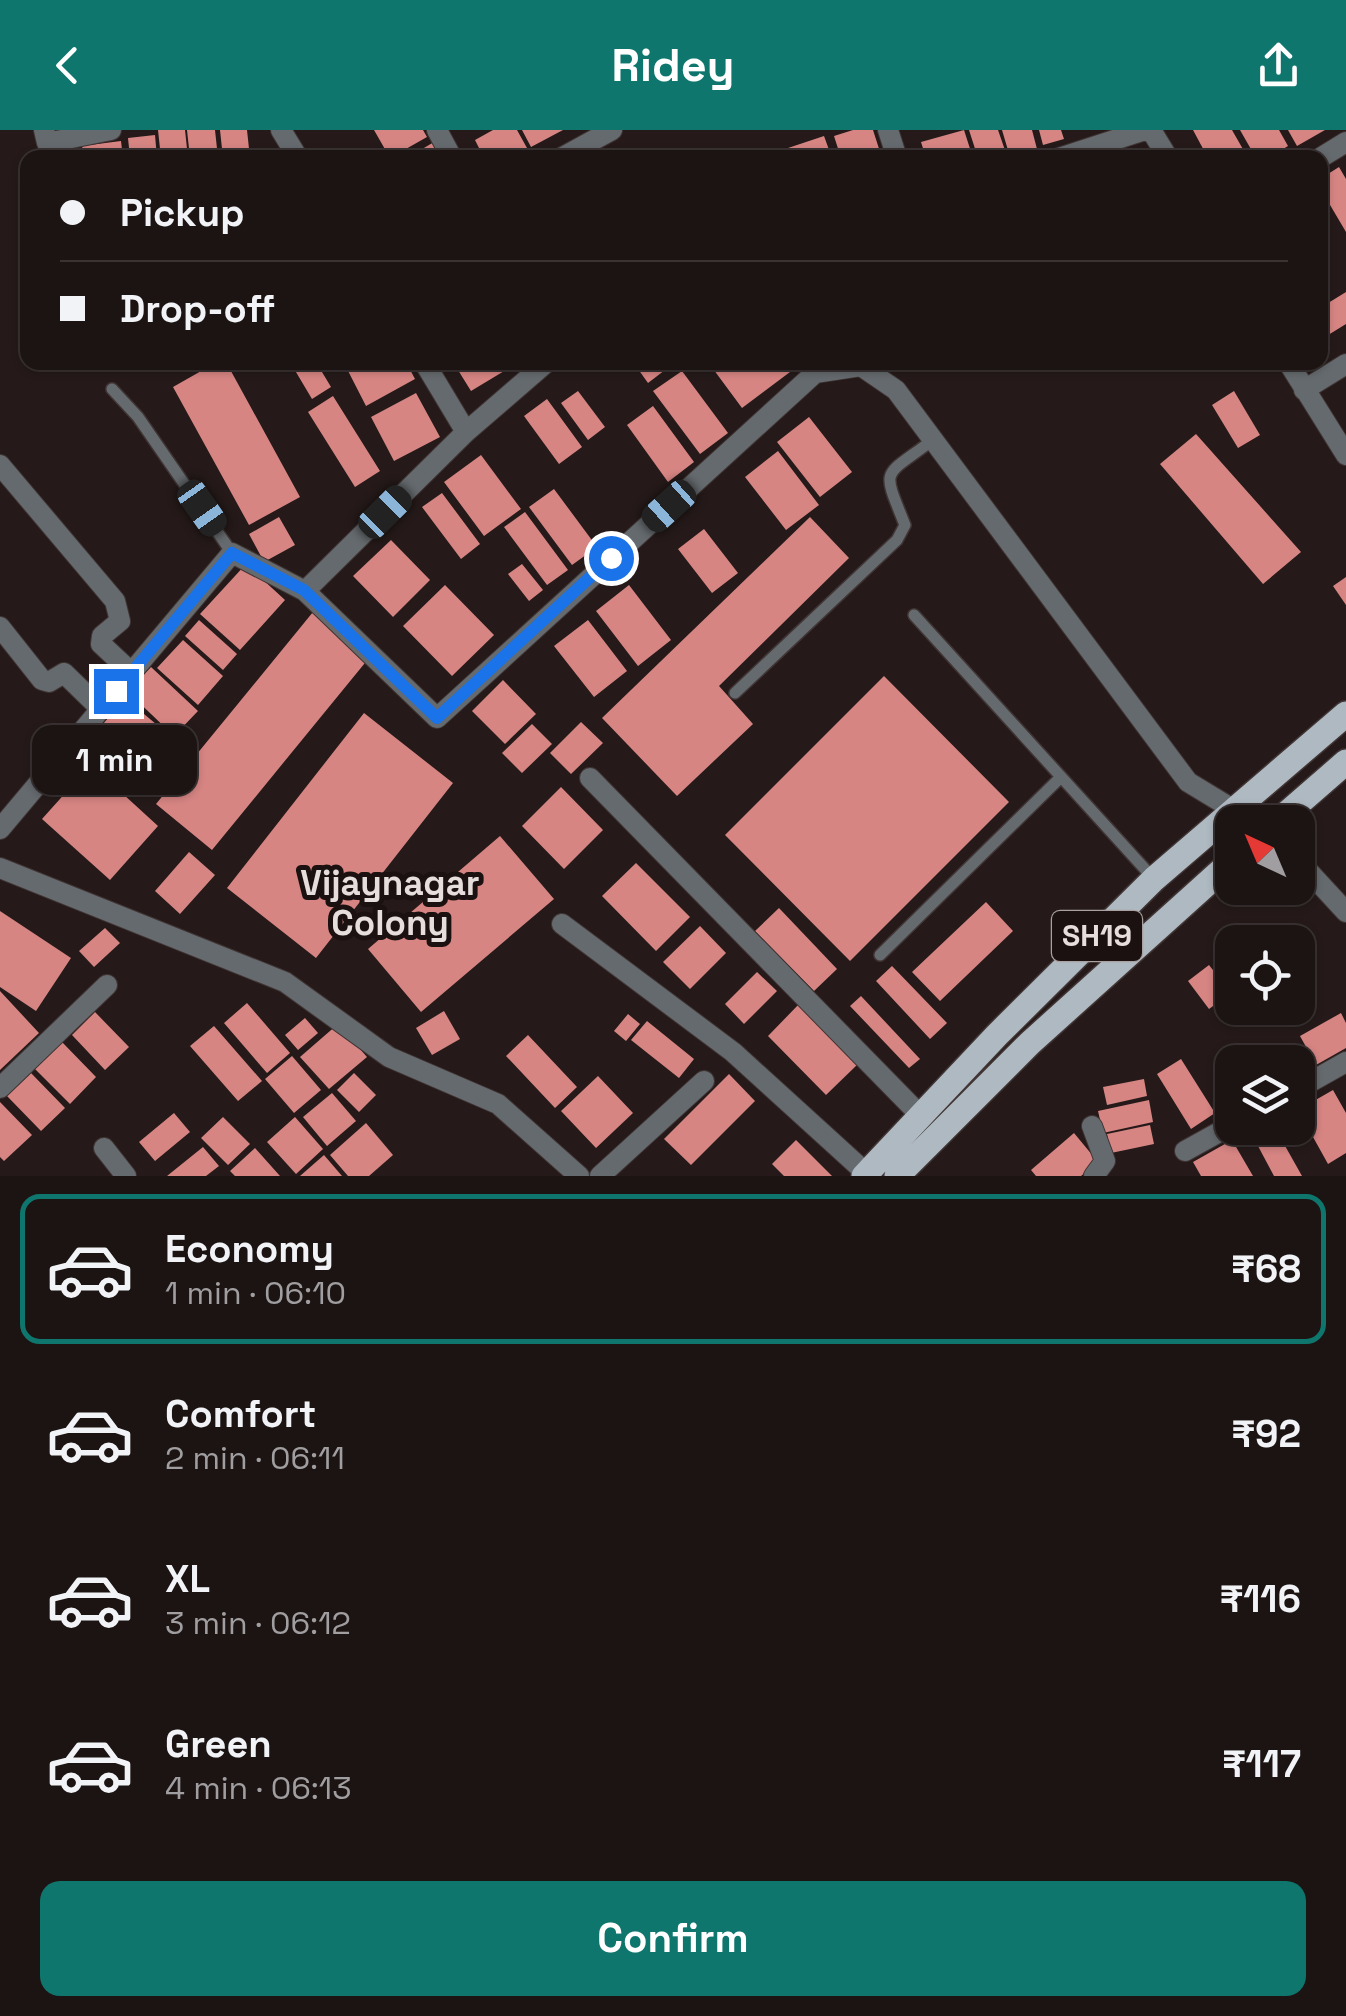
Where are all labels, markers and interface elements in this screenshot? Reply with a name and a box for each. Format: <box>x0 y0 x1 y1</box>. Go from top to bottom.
text: Ridey <box>612 37 734 94</box>
icon: back <box>40 38 95 93</box>
icon: share <box>1251 38 1306 93</box>
text: Pickup <box>120 189 244 237</box>
text: Drop-off <box>120 285 275 333</box>
car <box>173 475 231 541</box>
car <box>637 475 701 537</box>
car <box>353 480 417 544</box>
route start <box>589 536 634 581</box>
route end <box>94 669 139 714</box>
callout: 1 min <box>34 726 198 796</box>
text: 1 min <box>75 740 154 780</box>
north arrow <box>1215 805 1315 905</box>
map controls <box>1215 805 1315 1145</box>
district label: Vijaynagar Colony <box>300 861 480 945</box>
road number: SH19 <box>1052 911 1142 961</box>
button: locate <box>1215 925 1315 1025</box>
button: layers <box>1215 1045 1315 1145</box>
icon: car <box>45 1224 135 1314</box>
text: Economy <box>165 1225 334 1273</box>
text: ₹68 <box>1231 1245 1301 1293</box>
text: 1 min · 06:10 <box>165 1273 346 1313</box>
icon: car <box>45 1389 135 1479</box>
text: Comfort <box>165 1390 316 1438</box>
text: ₹92 <box>1231 1410 1301 1458</box>
text: 2 min · 06:11 <box>165 1438 345 1478</box>
icon: car <box>45 1554 135 1644</box>
text: XL <box>165 1555 210 1603</box>
text: ₹116 <box>1220 1575 1301 1623</box>
text: 3 min · 06:12 <box>165 1603 351 1643</box>
icon: car <box>45 1719 135 1809</box>
text: Green <box>165 1720 272 1768</box>
text: ₹117 <box>1222 1740 1301 1788</box>
text: 4 min · 06:13 <box>165 1768 352 1808</box>
button: Confirm <box>40 1881 1306 1996</box>

